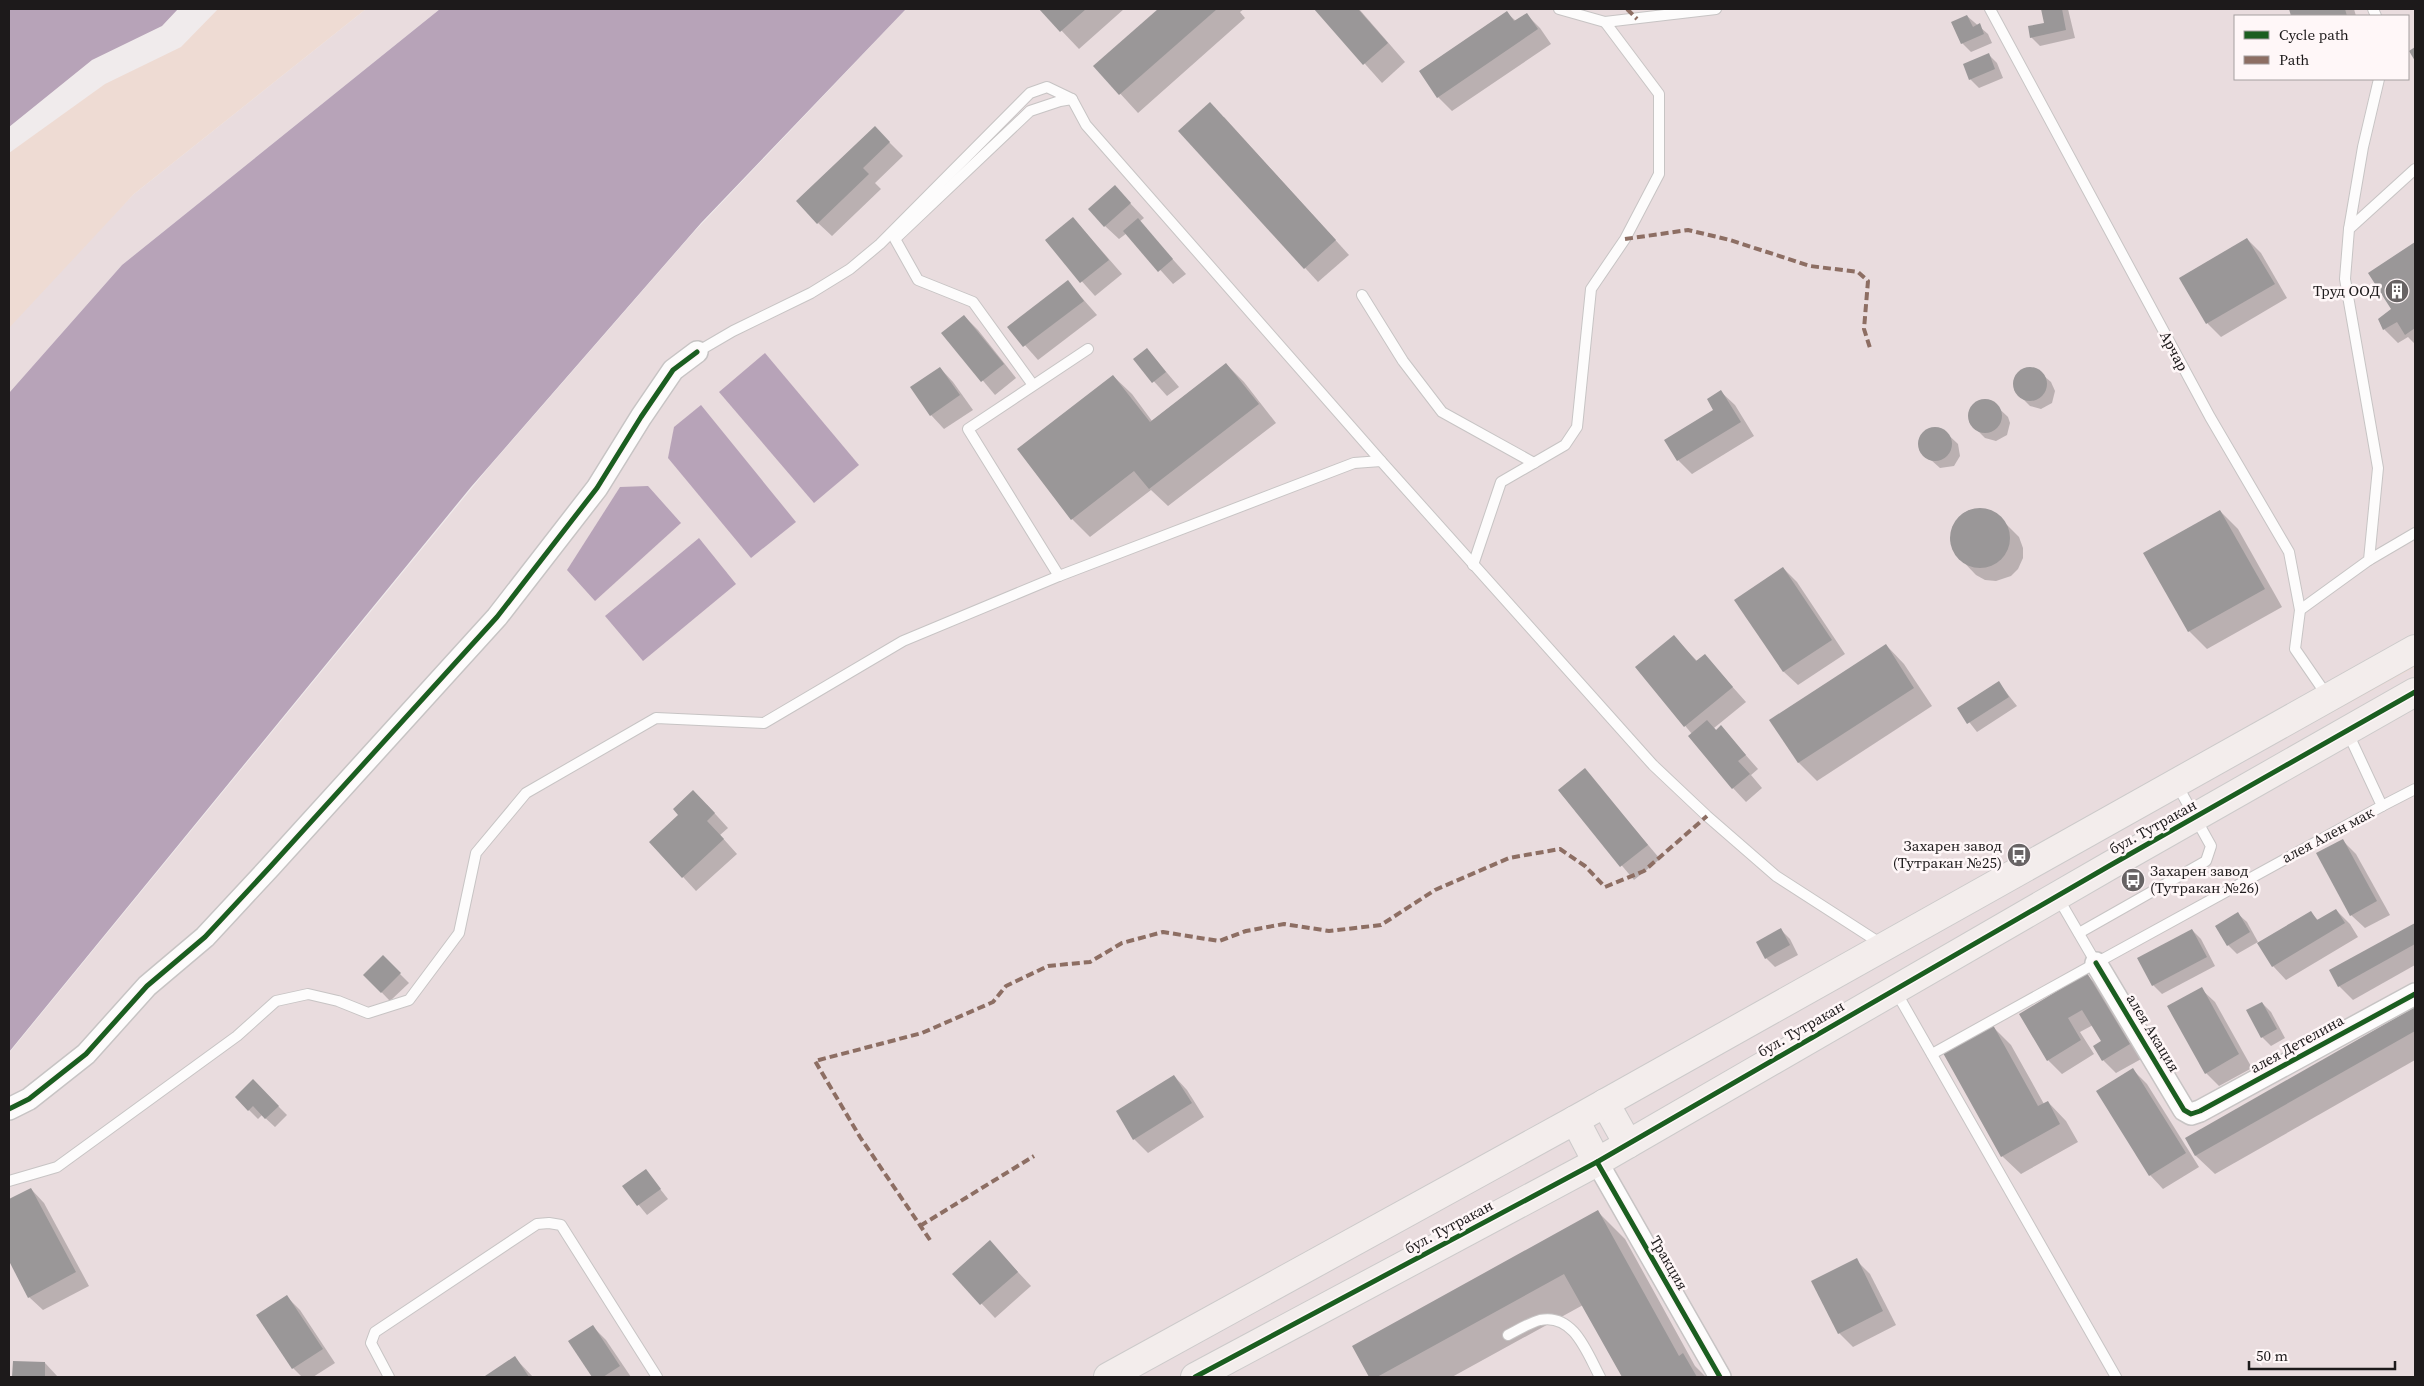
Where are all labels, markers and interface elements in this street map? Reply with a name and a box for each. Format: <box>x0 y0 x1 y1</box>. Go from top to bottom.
legend <box>2234 15 2409 80</box>
text: Cycle path <box>2279 24 2349 45</box>
text: Path <box>2279 49 2309 70</box>
building icon: Труд ООД <box>2384 278 2410 304</box>
place label: Труд ООД <box>2313 280 2380 301</box>
street label: Арчар <box>2155 327 2194 375</box>
street label: бул. Тутракан <box>2105 794 2200 859</box>
street label: алея Ален мак <box>2278 801 2378 868</box>
place label: Захарен завод (Тутракан №25) <box>1893 835 2002 873</box>
bus stop icon: Захарен завод (Тутракан №25) <box>2006 842 2032 868</box>
place label: Захарен завод (Тутракан №26) <box>2150 860 2259 898</box>
bus stop icon: Захарен завод (Тутракан №26) <box>2120 867 2146 893</box>
street label: алея Акация <box>2122 990 2185 1076</box>
street label: бул. Тутракан <box>1754 995 1848 1062</box>
street label: алея Детелина <box>2246 1009 2348 1078</box>
street label: бул. Тутракан <box>1401 1195 1496 1259</box>
street label: Тракция <box>1645 1232 1693 1294</box>
scale bar <box>2249 1338 2395 1370</box>
text: 50 m <box>2256 1345 2288 1366</box>

